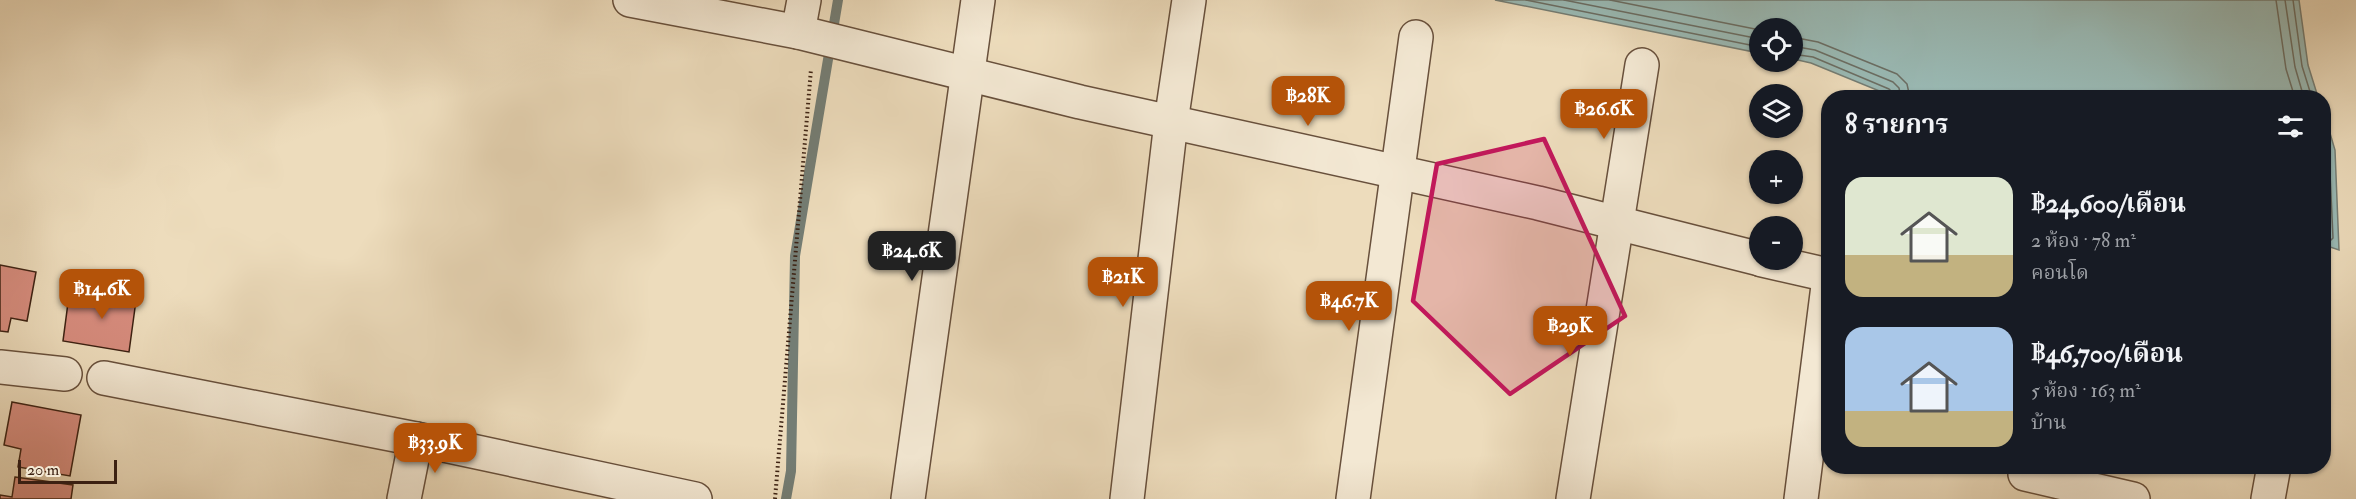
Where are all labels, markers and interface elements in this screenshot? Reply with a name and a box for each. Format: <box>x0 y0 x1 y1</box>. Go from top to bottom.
map controls <box>1749 18 1803 270</box>
button: locate <box>1749 18 1803 72</box>
pin: ฿28K <box>1272 76 1344 127</box>
text: ฿28K <box>1286 83 1330 108</box>
button: layers <box>1749 84 1803 138</box>
pin: ฿26.6K <box>1555 89 1653 140</box>
text: ฿26.6K <box>1574 96 1634 121</box>
text: 8 รายการ <box>1845 109 1948 141</box>
icon: filters <box>2274 110 2307 143</box>
button: + <box>1749 150 1803 204</box>
text: ฿24,600/เดือน <box>2031 188 2186 220</box>
icon: home <box>1893 201 1965 273</box>
button: − <box>1749 216 1803 270</box>
text: 2 ห้อง · 78 m² <box>2031 228 2136 253</box>
pin: ฿24.6K <box>863 231 961 282</box>
text: ฿24.6K <box>882 238 942 263</box>
pin: ฿21K <box>1087 257 1159 308</box>
text: คอนโด <box>2031 260 2089 285</box>
text: ฿21K <box>1102 264 1144 289</box>
pin: ฿14.6K <box>53 269 151 320</box>
text: ฿14.6K <box>73 276 131 301</box>
pin: ฿46.7K <box>1300 281 1398 332</box>
text: ฿46.7K <box>1320 288 1378 313</box>
pin: ฿29K <box>1534 306 1606 357</box>
text: ฿29K <box>1547 313 1593 338</box>
text: ฿46,700/เดือน <box>2031 338 2183 370</box>
icon: home <box>1893 351 1965 423</box>
text: 5 ห้อง · 163 m² <box>2031 378 2141 403</box>
text: บ้าน <box>2031 410 2067 435</box>
pin: ฿33.9K <box>386 423 484 474</box>
text: ฿33.9K <box>408 430 462 455</box>
scale bar <box>18 457 117 484</box>
text: 20 m <box>27 460 59 480</box>

